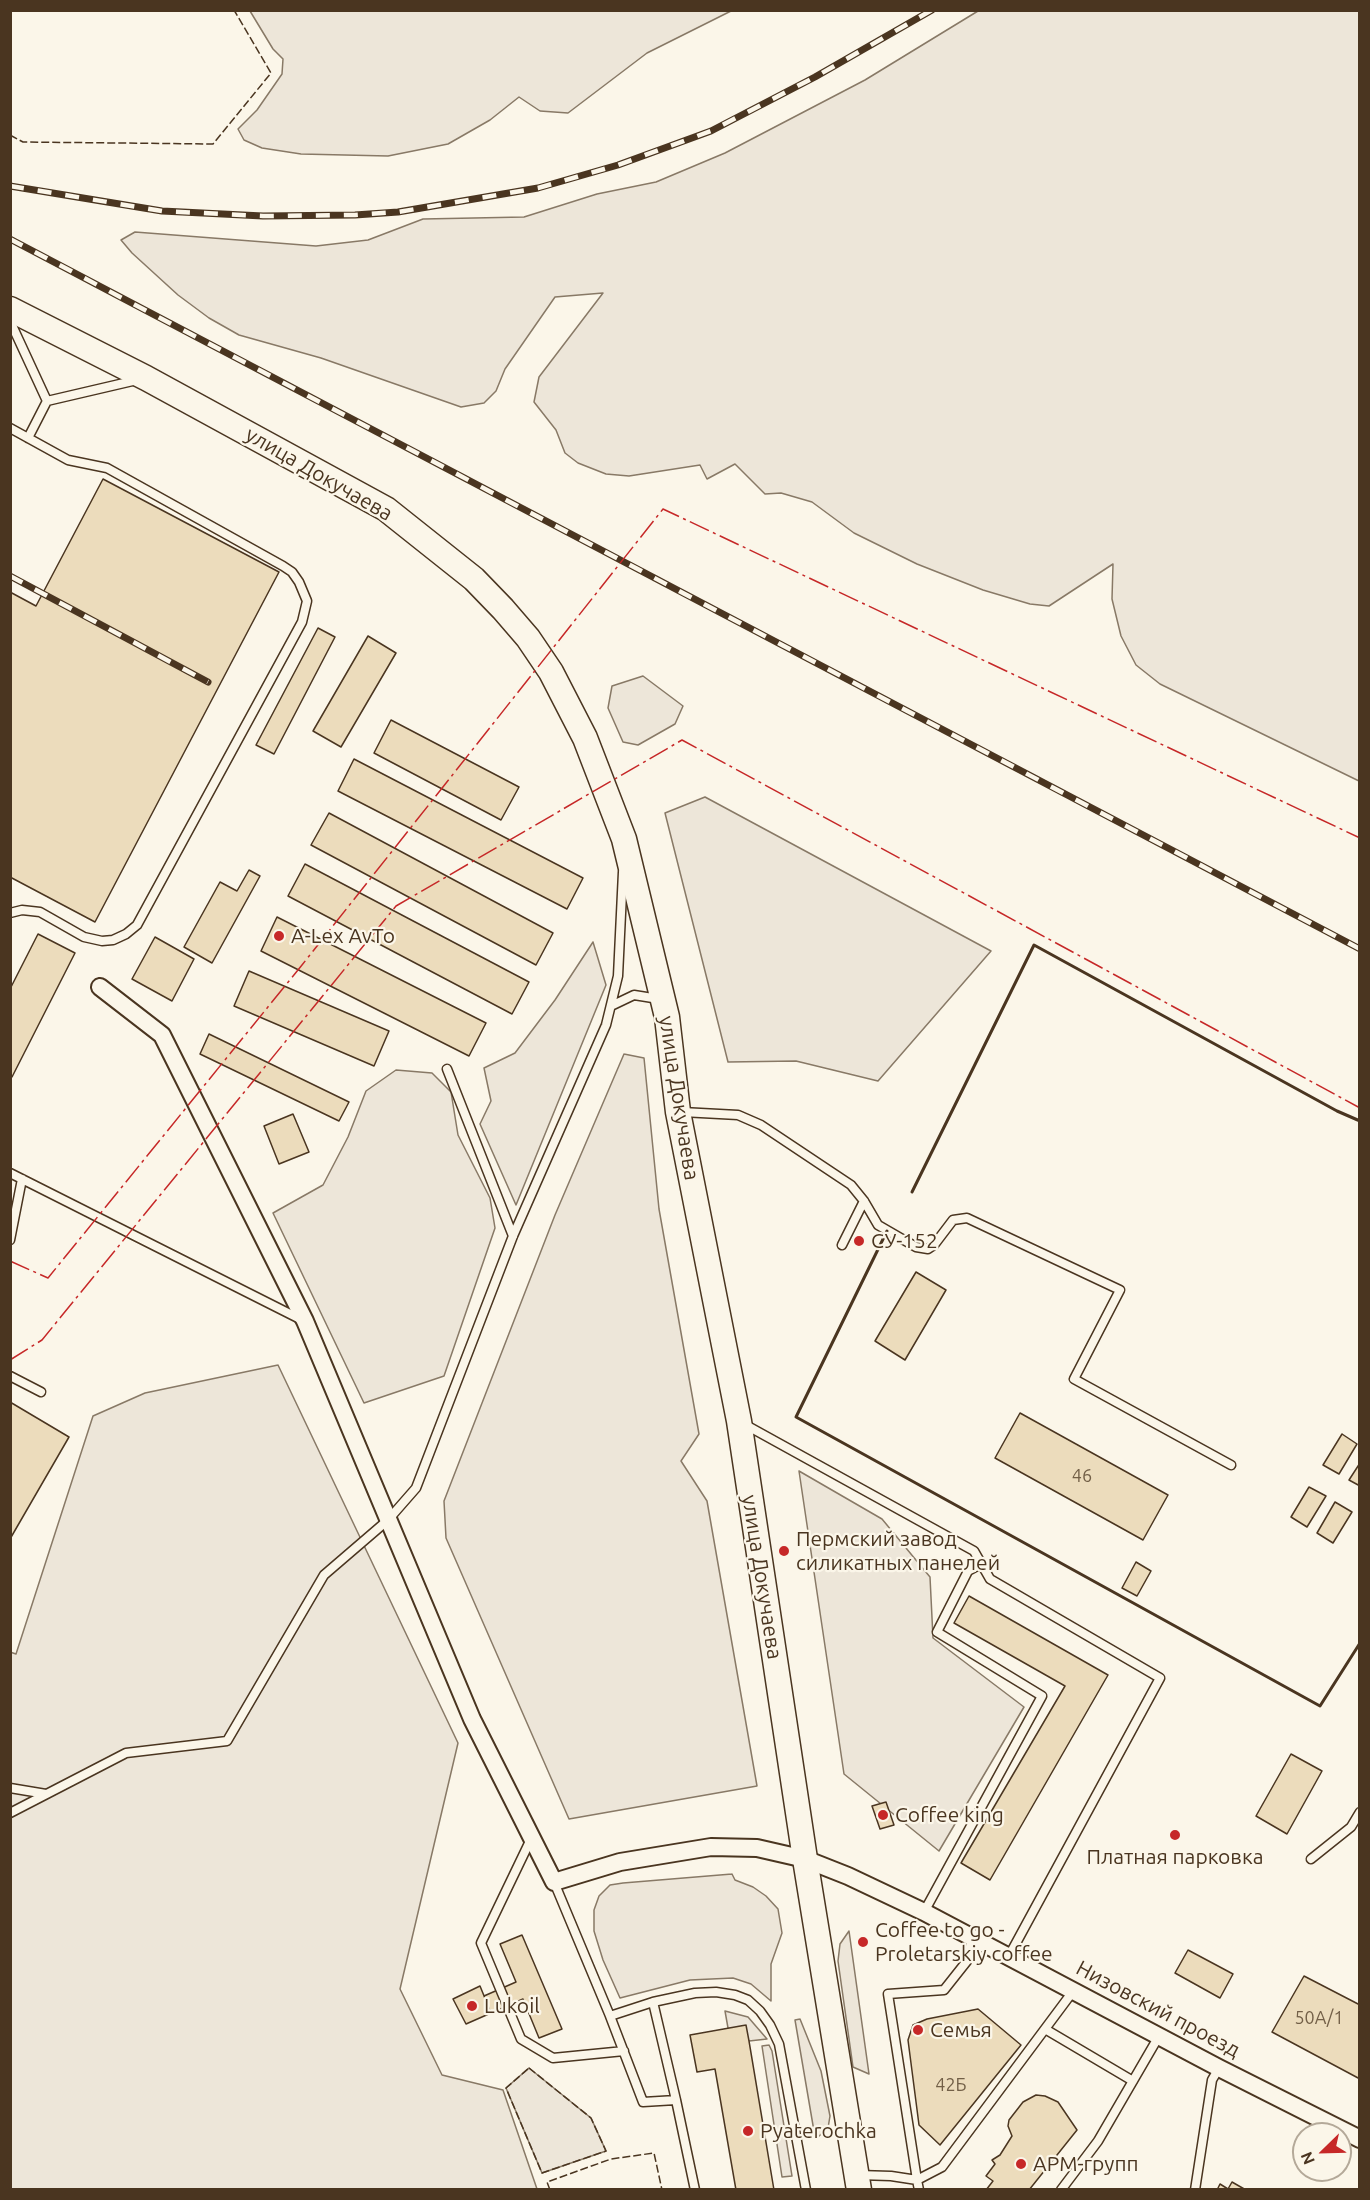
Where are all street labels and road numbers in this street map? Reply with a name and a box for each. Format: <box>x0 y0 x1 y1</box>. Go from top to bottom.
street label: улица Докучаева <box>241 422 397 526</box>
street label: улица Докучаева <box>654 1014 704 1182</box>
street label: улица Докучаева <box>737 1493 787 1661</box>
street label: Низовский проезд <box>1072 1955 1244 2063</box>

